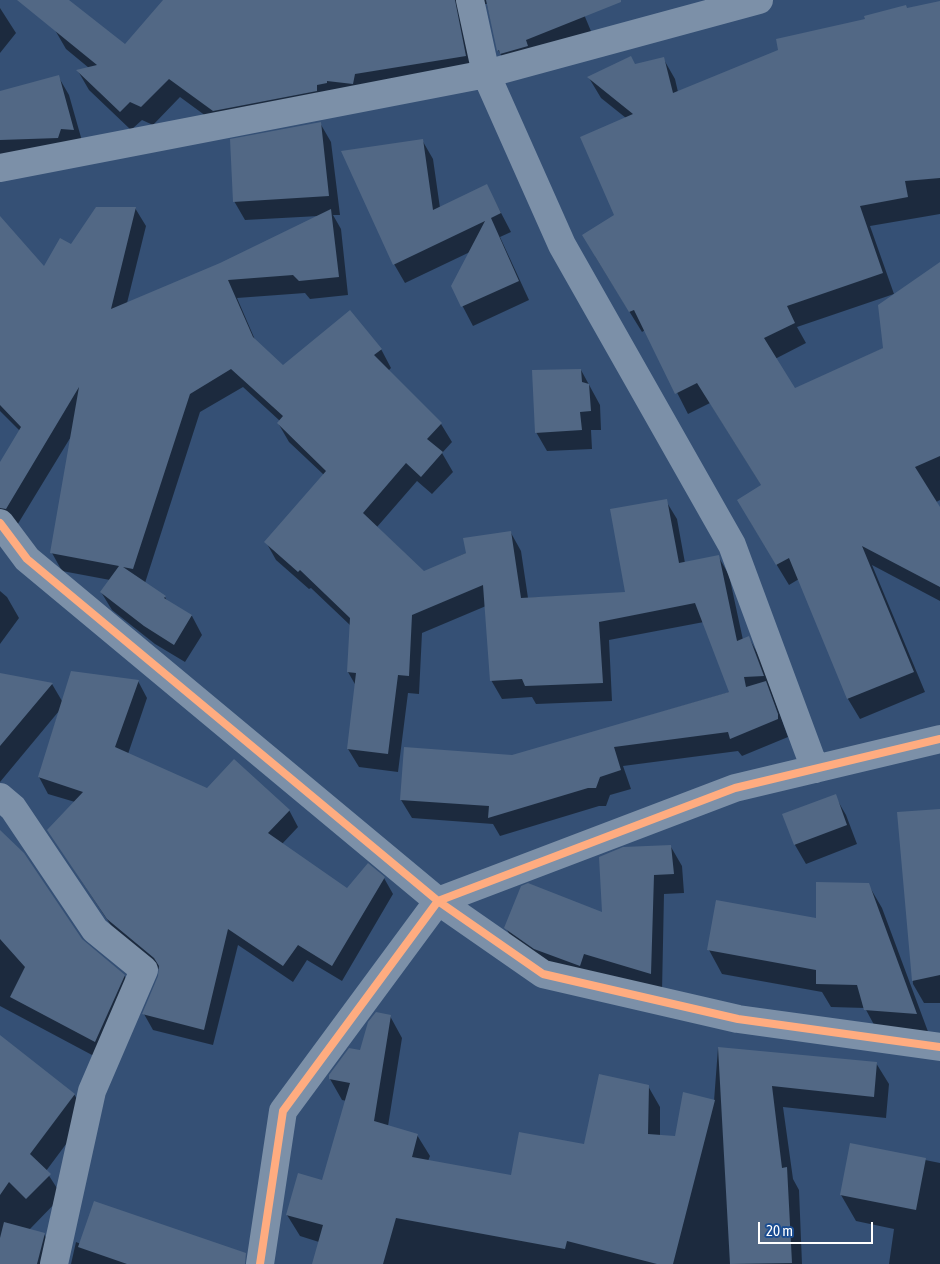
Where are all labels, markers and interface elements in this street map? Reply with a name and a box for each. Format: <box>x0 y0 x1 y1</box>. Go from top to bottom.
scale bar <box>760 1212 875 1244</box>
text: 20 m <box>766 1222 793 1239</box>

